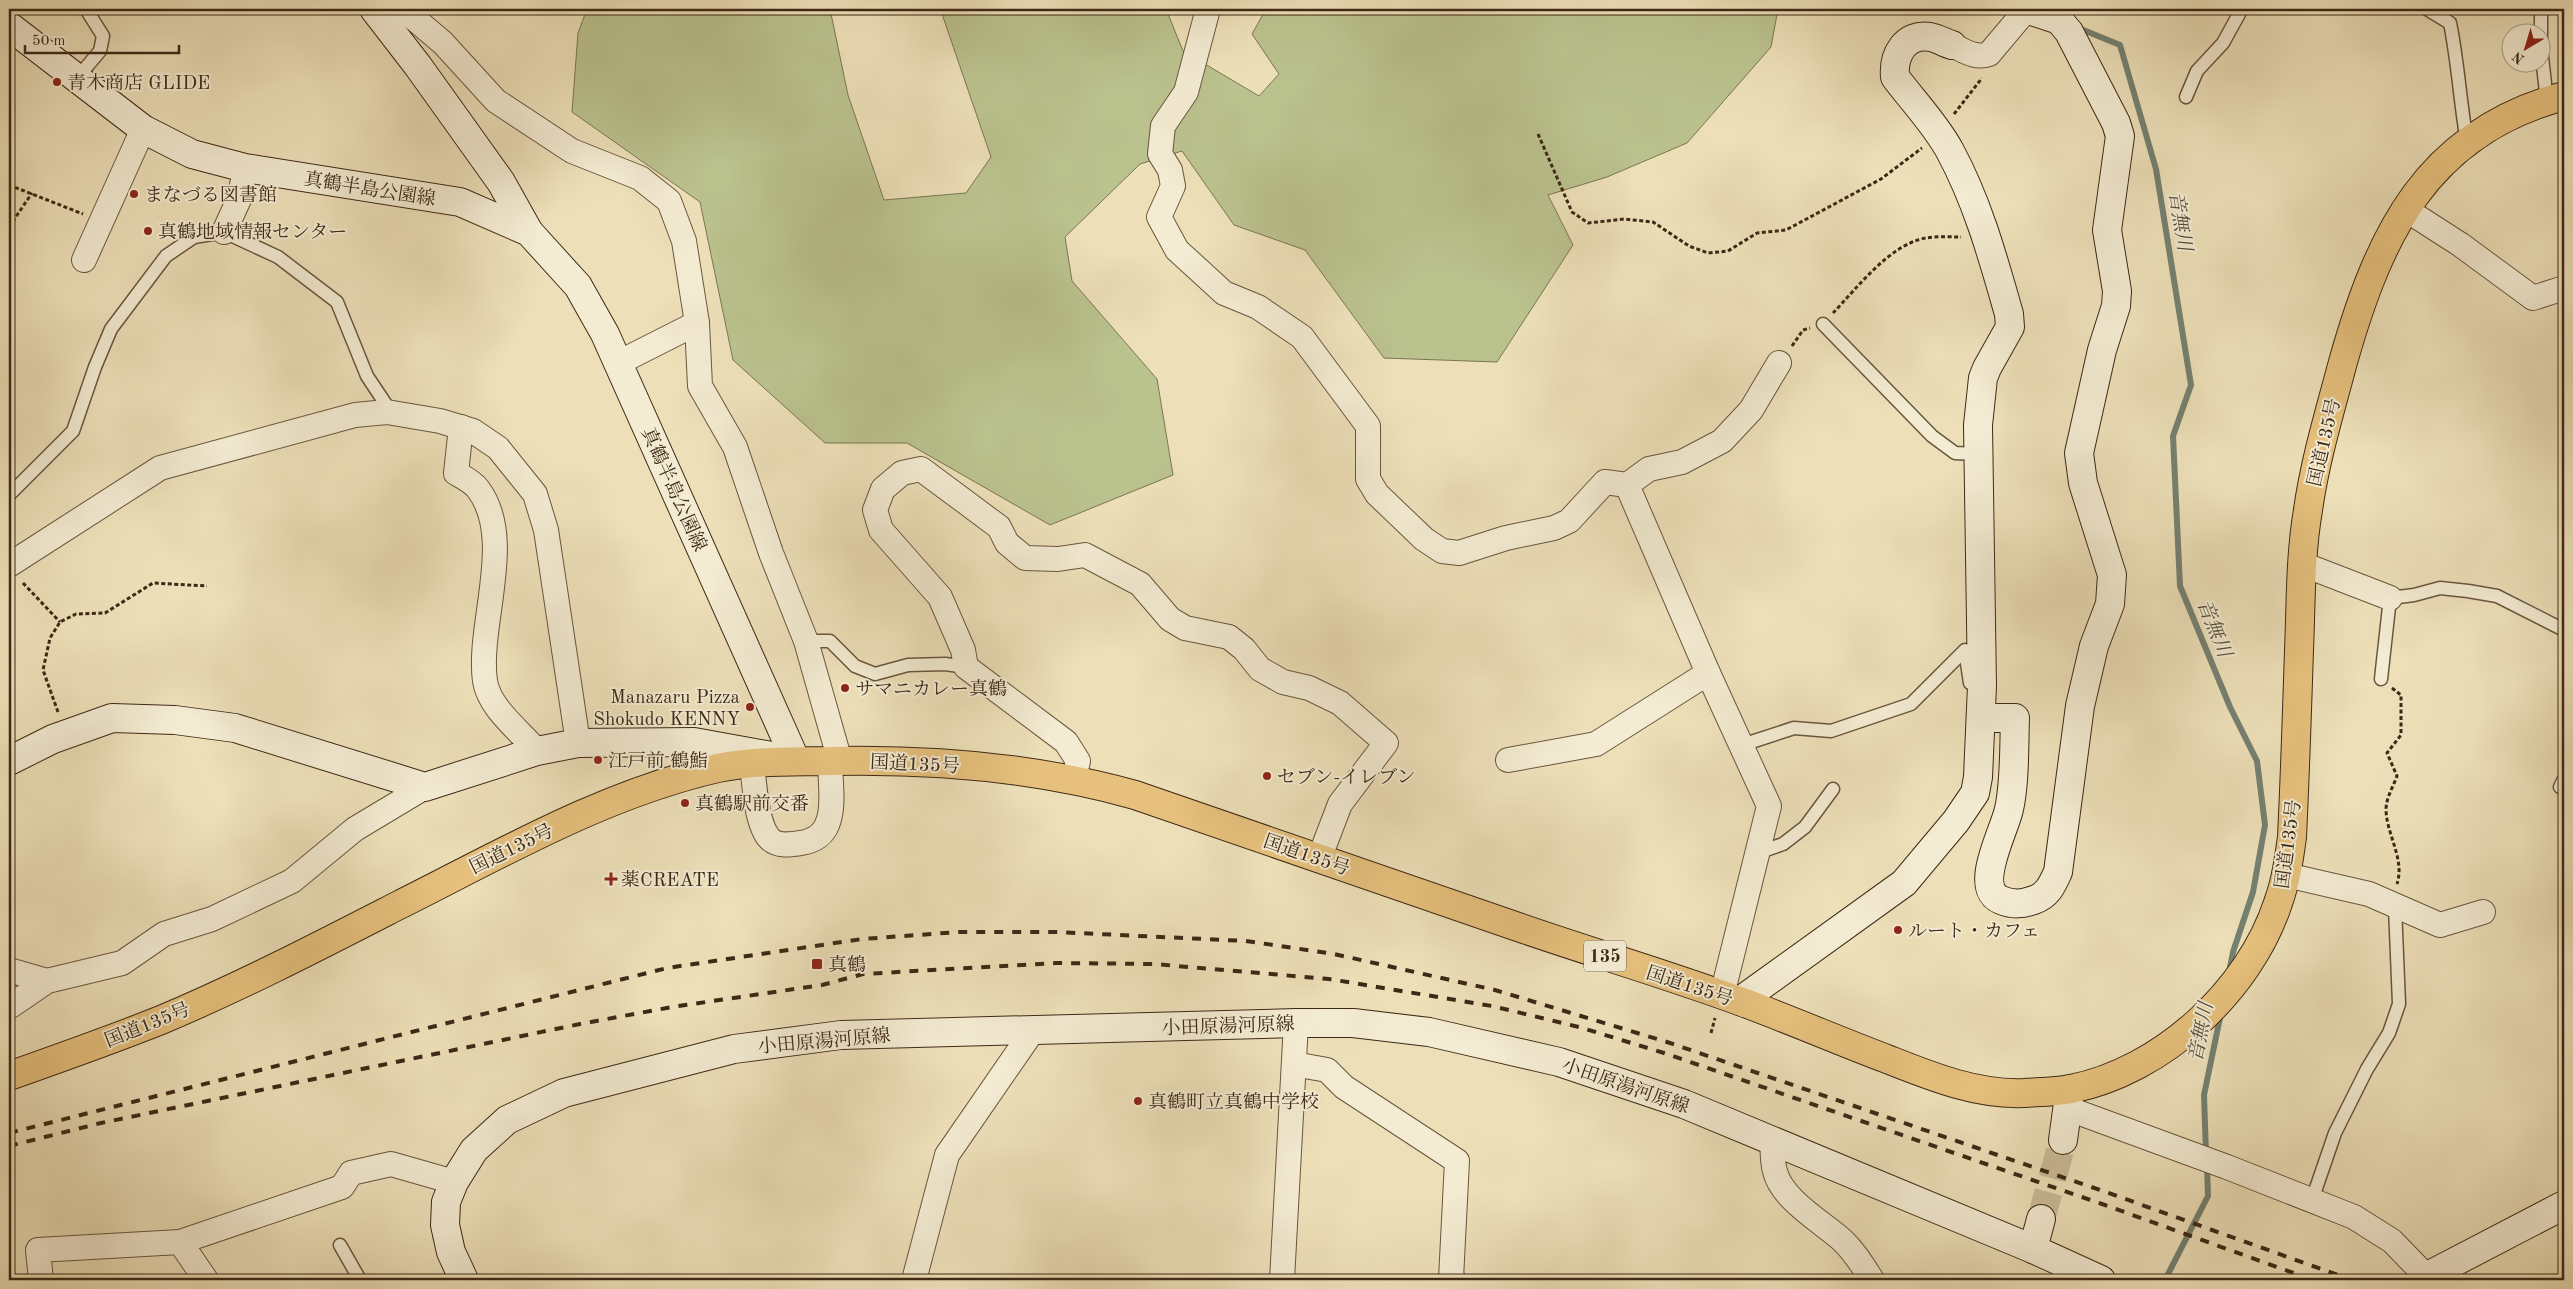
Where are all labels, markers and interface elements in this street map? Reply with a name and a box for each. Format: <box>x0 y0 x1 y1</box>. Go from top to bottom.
scale bar <box>25 22 179 54</box>
north arrow <box>2500 22 2550 72</box>
text: 50 m <box>32 34 66 49</box>
text: N <box>2510 48 2527 66</box>
place label: 青木商店 GLIDE <box>67 72 210 94</box>
marker: 青木商店 GLIDE <box>51 76 63 88</box>
street label: 真鶴半島公園線 <box>302 169 437 210</box>
place label: まなづる図書館 <box>144 185 277 206</box>
marker: まなづる図書館 <box>128 188 140 200</box>
water label: 音無川 <box>2164 190 2196 254</box>
place label: 真鶴地域情報センター <box>158 222 347 243</box>
marker: 真鶴地域情報センター <box>142 225 154 237</box>
street label: 国道135号 <box>2304 396 2345 489</box>
street label: 真鶴半島公園線 <box>637 425 710 555</box>
water label: 音無川 <box>2193 596 2236 662</box>
place label: サマニカレー真鶴 <box>855 679 1007 700</box>
marker: サマニカレー真鶴 <box>839 682 851 694</box>
place label: Manazaru Pizza Shokudo KENNY <box>593 689 741 730</box>
marker: Manazaru Pizza Shokudo KENNY <box>744 701 756 713</box>
place label: 江戸前 鶴鮨 <box>608 751 708 772</box>
street label: 国道135号 <box>869 752 960 777</box>
marker: 江戸前 鶴鮨 <box>592 754 604 766</box>
place label: セブン-イレブン <box>1277 767 1416 788</box>
marker: セブン-イレブン <box>1261 770 1273 782</box>
place label: 真鶴駅前交番 <box>695 794 809 815</box>
marker: 真鶴駅前交番 <box>679 797 691 809</box>
street label: 国道135号 <box>2272 798 2305 890</box>
street label: 国道135号 <box>467 820 557 879</box>
street label: 国道135号 <box>1261 831 1353 880</box>
place label: 薬CREATE <box>621 870 719 891</box>
marker: 薬CREATE <box>605 873 617 885</box>
place label: ルート・カフェ <box>1908 922 2040 942</box>
marker: ルート・カフェ <box>1892 924 1904 936</box>
road number: 135 <box>1584 940 1626 971</box>
place label: 真鶴 <box>828 955 866 976</box>
marker: 真鶴 <box>810 957 824 971</box>
street label: 国道135号 <box>1643 963 1736 1010</box>
street label: 国道135号 <box>102 999 193 1052</box>
water label: 音無川 <box>2184 999 2218 1064</box>
street label: 小田原湯河原線 <box>1161 1014 1295 1039</box>
street label: 小田原湯河原線 <box>757 1025 891 1058</box>
street label: 小田原湯河原線 <box>1559 1055 1692 1118</box>
place label: 真鶴町立真鶴中学校 <box>1148 1092 1319 1113</box>
marker: 真鶴町立真鶴中学校 <box>1132 1095 1144 1107</box>

